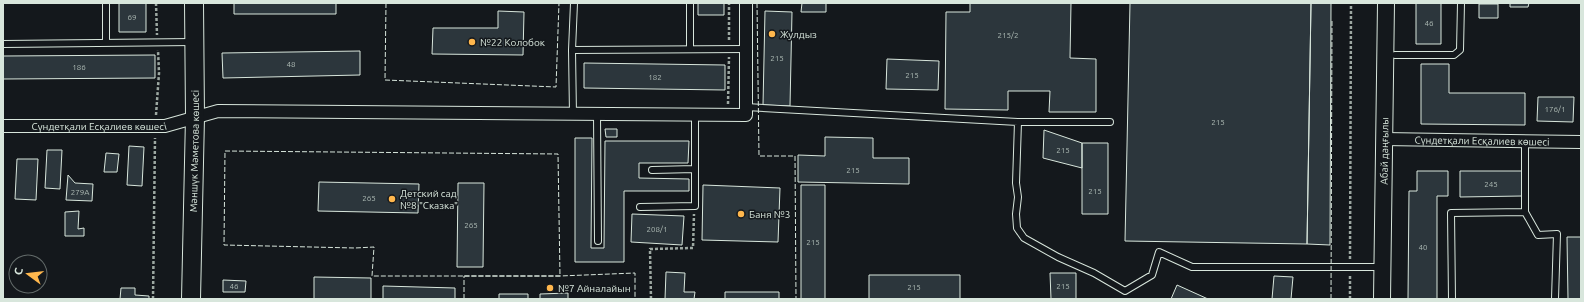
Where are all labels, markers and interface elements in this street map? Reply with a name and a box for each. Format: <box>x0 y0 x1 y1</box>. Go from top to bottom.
house number: 69 <box>127 13 137 22</box>
house number: 46 <box>1424 19 1434 28</box>
marker: Жулдыз <box>767 29 777 39</box>
place label: Жулдыз <box>780 29 817 40</box>
house number: 215/2 <box>998 31 1019 40</box>
marker: №22 Колобок <box>467 37 477 47</box>
place label: №22 Колобок <box>480 37 545 48</box>
house number: 215 <box>770 54 784 63</box>
house number: 48 <box>286 60 296 69</box>
house number: 186 <box>72 63 86 72</box>
house number: 215 <box>905 71 919 80</box>
house number: 182 <box>648 73 662 82</box>
street label: Мәншүк Мәметова көшесі <box>188 90 201 212</box>
house number: 176/1 <box>1545 105 1566 114</box>
street label: Абай даңғылы <box>1379 117 1390 185</box>
house number: 215 <box>1211 118 1225 127</box>
street label: Сүндетқали Есқалиев көшесі <box>32 121 168 132</box>
street label: Сүндетқали Есқалиев көшесі <box>1414 134 1549 148</box>
house number: 215 <box>1056 146 1070 155</box>
house number: 215 <box>846 166 860 175</box>
house number: 245 <box>1484 180 1498 189</box>
house number: 215 <box>1088 187 1102 196</box>
house number: 279А <box>71 188 90 197</box>
place label: Детский сад №8 "Сказка" <box>400 188 458 211</box>
house number: 265 <box>362 194 376 203</box>
marker: Детский сад №8 "Сказка" <box>387 194 397 204</box>
marker: Баня №3 <box>736 209 746 219</box>
place label: Баня №3 <box>749 209 790 220</box>
house number: 265 <box>464 221 478 230</box>
house number: 208/1 <box>647 225 668 234</box>
house number: 215 <box>806 238 820 247</box>
house number: 40 <box>1418 243 1428 252</box>
north arrow <box>8 254 48 294</box>
text: С <box>12 266 25 276</box>
house number: 46 <box>229 282 239 291</box>
house number: 215 <box>1056 282 1070 291</box>
marker: №7 Айналайын <box>545 283 555 293</box>
place label: №7 Айналайын <box>558 283 631 294</box>
house number: 215 <box>907 283 921 292</box>

